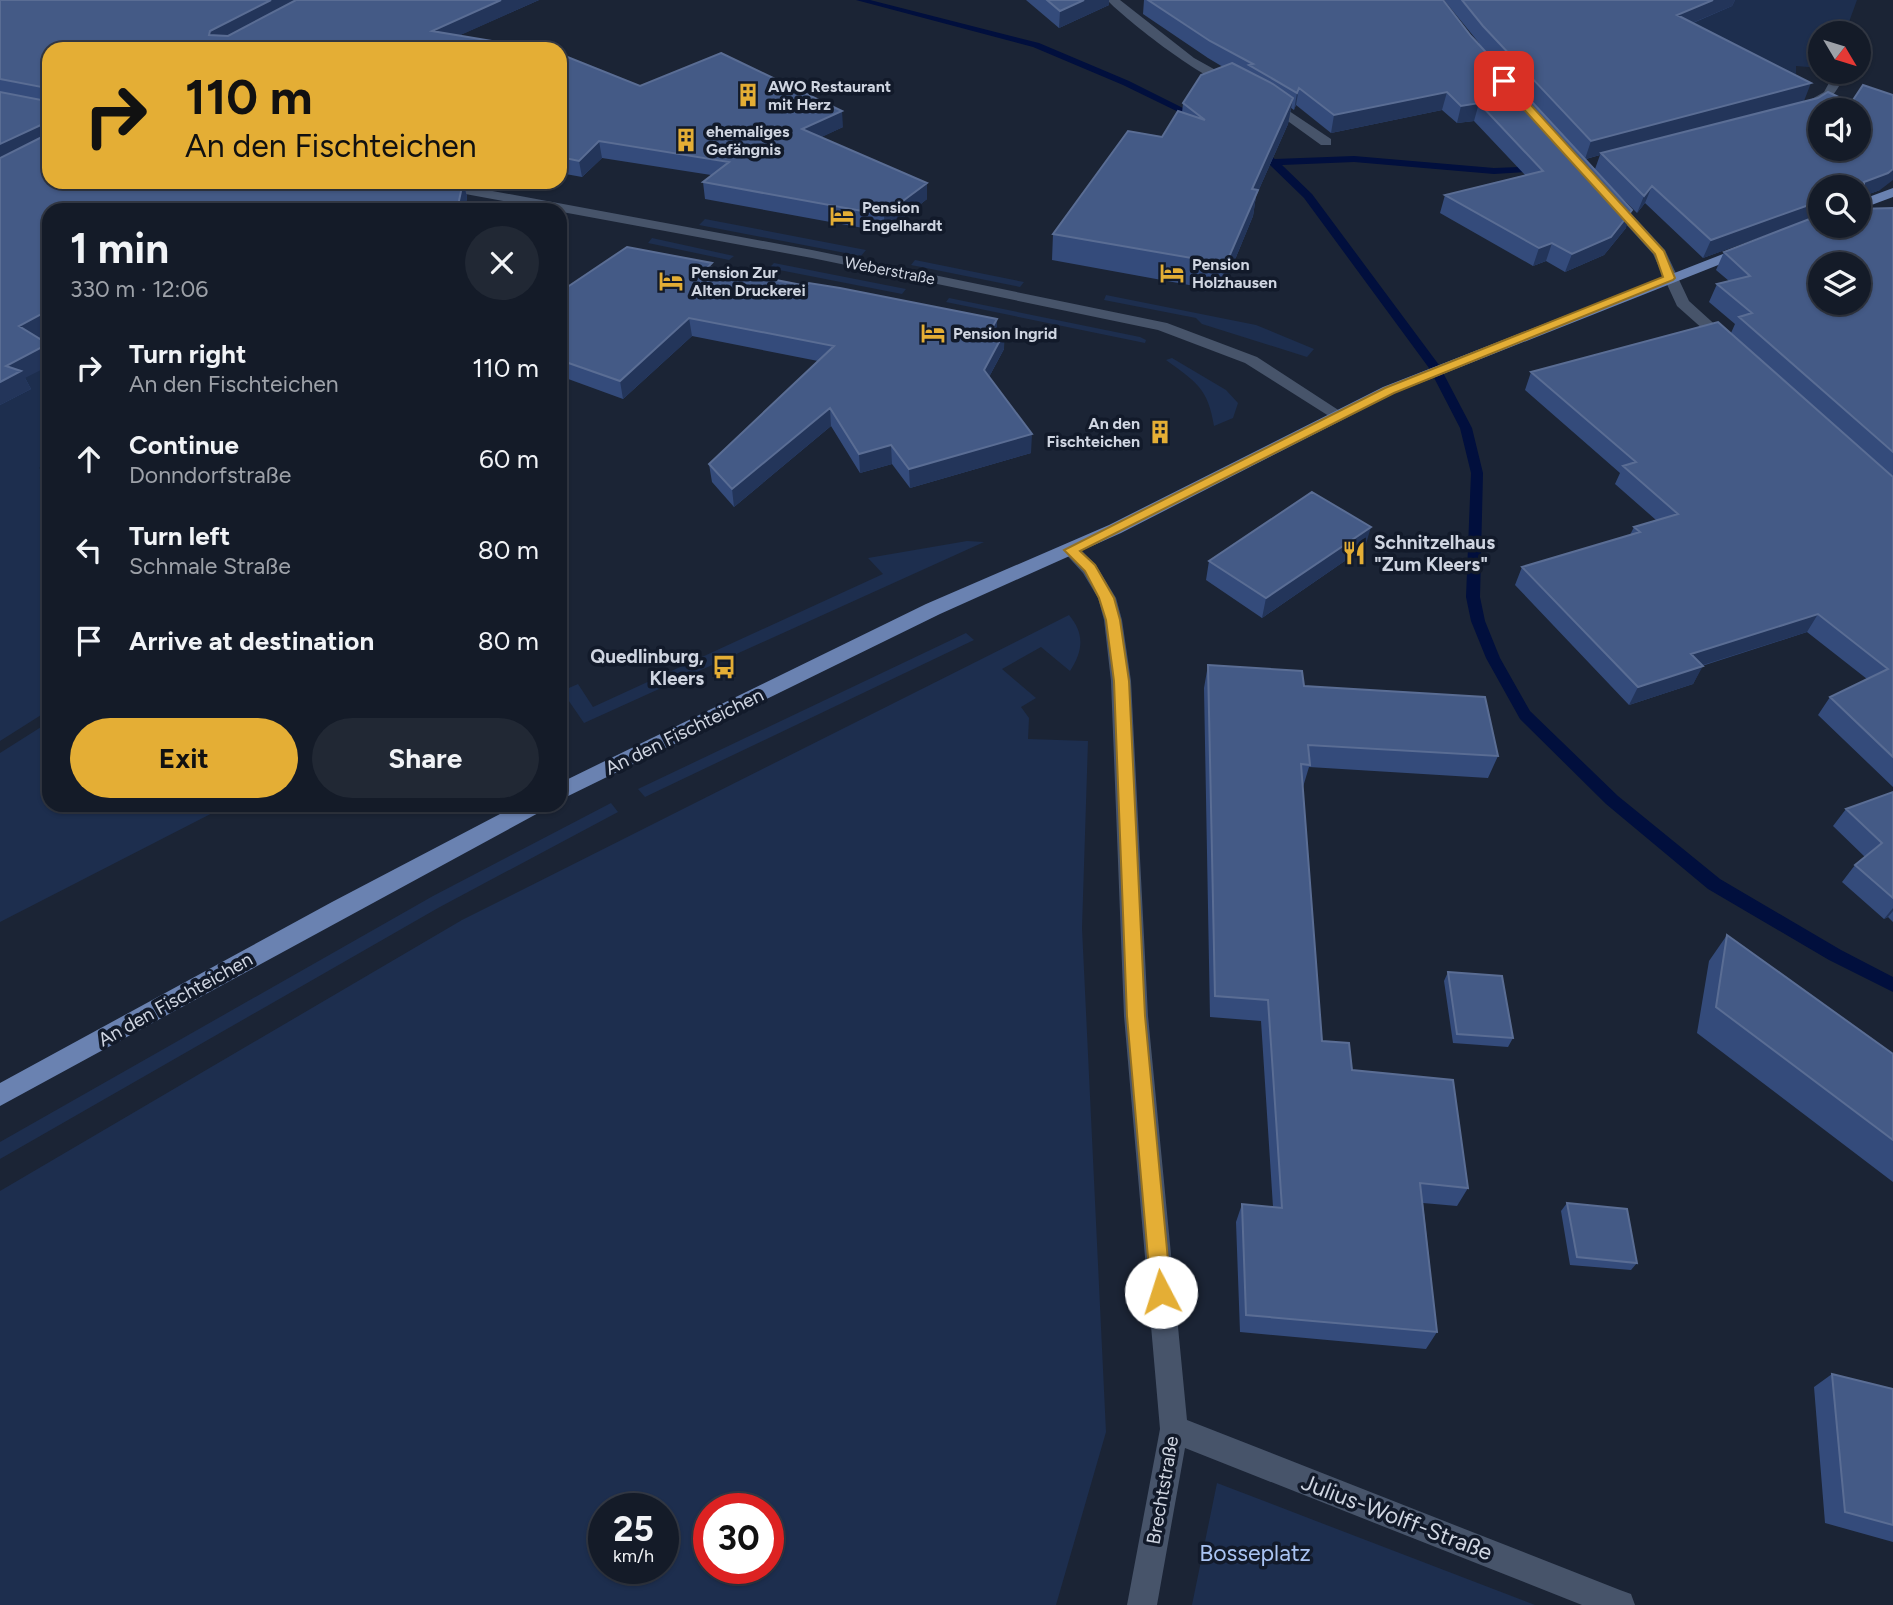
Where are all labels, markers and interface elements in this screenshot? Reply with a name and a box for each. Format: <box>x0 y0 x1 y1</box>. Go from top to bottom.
north arrow <box>1808 21 1871 84</box>
map controls <box>1808 21 1871 315</box>
pin <box>1474 51 1534 111</box>
icon: arrive <box>1485 62 1523 100</box>
text: 110 m <box>185 67 313 126</box>
icon: right <box>70 70 161 161</box>
place label: AWO Restaurant mit Herz <box>768 77 891 114</box>
building icon: AWO Restaurant mit Herz <box>734 81 762 109</box>
button: sound <box>1808 98 1871 161</box>
place label: ehemaliges Gefängnis <box>706 122 790 159</box>
building icon: ehemaliges Gefängnis <box>672 126 700 154</box>
text: An den Fischteichen <box>185 127 477 165</box>
button: search <box>1808 175 1871 238</box>
place label: Pension Engelhardt <box>862 198 943 235</box>
hotel icon: Pension Engelhardt <box>828 202 856 230</box>
text: 1 min <box>70 223 169 274</box>
button: close <box>465 226 539 300</box>
street label: Weberstraße <box>843 252 937 289</box>
button: layers <box>1808 252 1871 315</box>
place label: Pension Holzhausen <box>1192 255 1277 292</box>
hotel icon: Pension Holzhausen <box>1158 259 1186 287</box>
place label: Pension Zur Alten Druckerei <box>691 263 806 300</box>
hotel icon: Pension Zur Alten Druckerei <box>657 267 685 295</box>
text: 330 m · 12:06 <box>70 275 208 303</box>
hotel icon: Pension Ingrid <box>919 319 947 347</box>
place label: Pension Ingrid <box>953 324 1057 343</box>
text: Turn right <box>129 338 246 370</box>
icon: right <box>70 349 108 387</box>
text: 110 m <box>472 352 539 384</box>
text: An den Fischteichen <box>129 370 339 398</box>
place label: An den Fischteichen <box>1046 414 1140 451</box>
building icon: An den Fischteichen <box>1146 418 1174 446</box>
text: Continue <box>129 429 239 461</box>
icon: ahead <box>70 440 108 478</box>
text: 60 m <box>479 443 539 475</box>
text: Donndorfstraße <box>129 461 291 489</box>
text: Turn left <box>129 520 230 552</box>
icon: left <box>70 531 108 569</box>
place label: Schnitzelhaus "Zum Kleers" <box>1374 531 1495 576</box>
text: 80 m <box>478 534 539 566</box>
restaurant icon: Schnitzelhaus "Zum Kleers" <box>1340 539 1368 567</box>
text: Schmale Straße <box>129 552 291 580</box>
icon: arrive <box>70 622 108 660</box>
text: Arrive at destination <box>129 625 374 657</box>
text: 80 m <box>478 625 539 657</box>
place label: Quedlinburg, Kleers <box>590 645 704 690</box>
bus stop icon: Quedlinburg, Kleers <box>710 653 738 681</box>
street label: An den Fischteichen <box>601 683 767 780</box>
button: Exit <box>70 718 298 798</box>
button: Share <box>312 718 539 798</box>
street label: An den Fischteichen <box>94 947 257 1051</box>
position arrow <box>1124 1255 1198 1329</box>
street label: Brechtstraße <box>1142 1434 1183 1546</box>
street label: Julius-Wolff-Straße <box>1298 1468 1496 1566</box>
speed limit sign: 30 <box>693 1493 784 1584</box>
text: 25 <box>613 1508 654 1550</box>
park label: Bosseplatz <box>1199 1539 1311 1567</box>
text: km/h <box>613 1545 654 1567</box>

